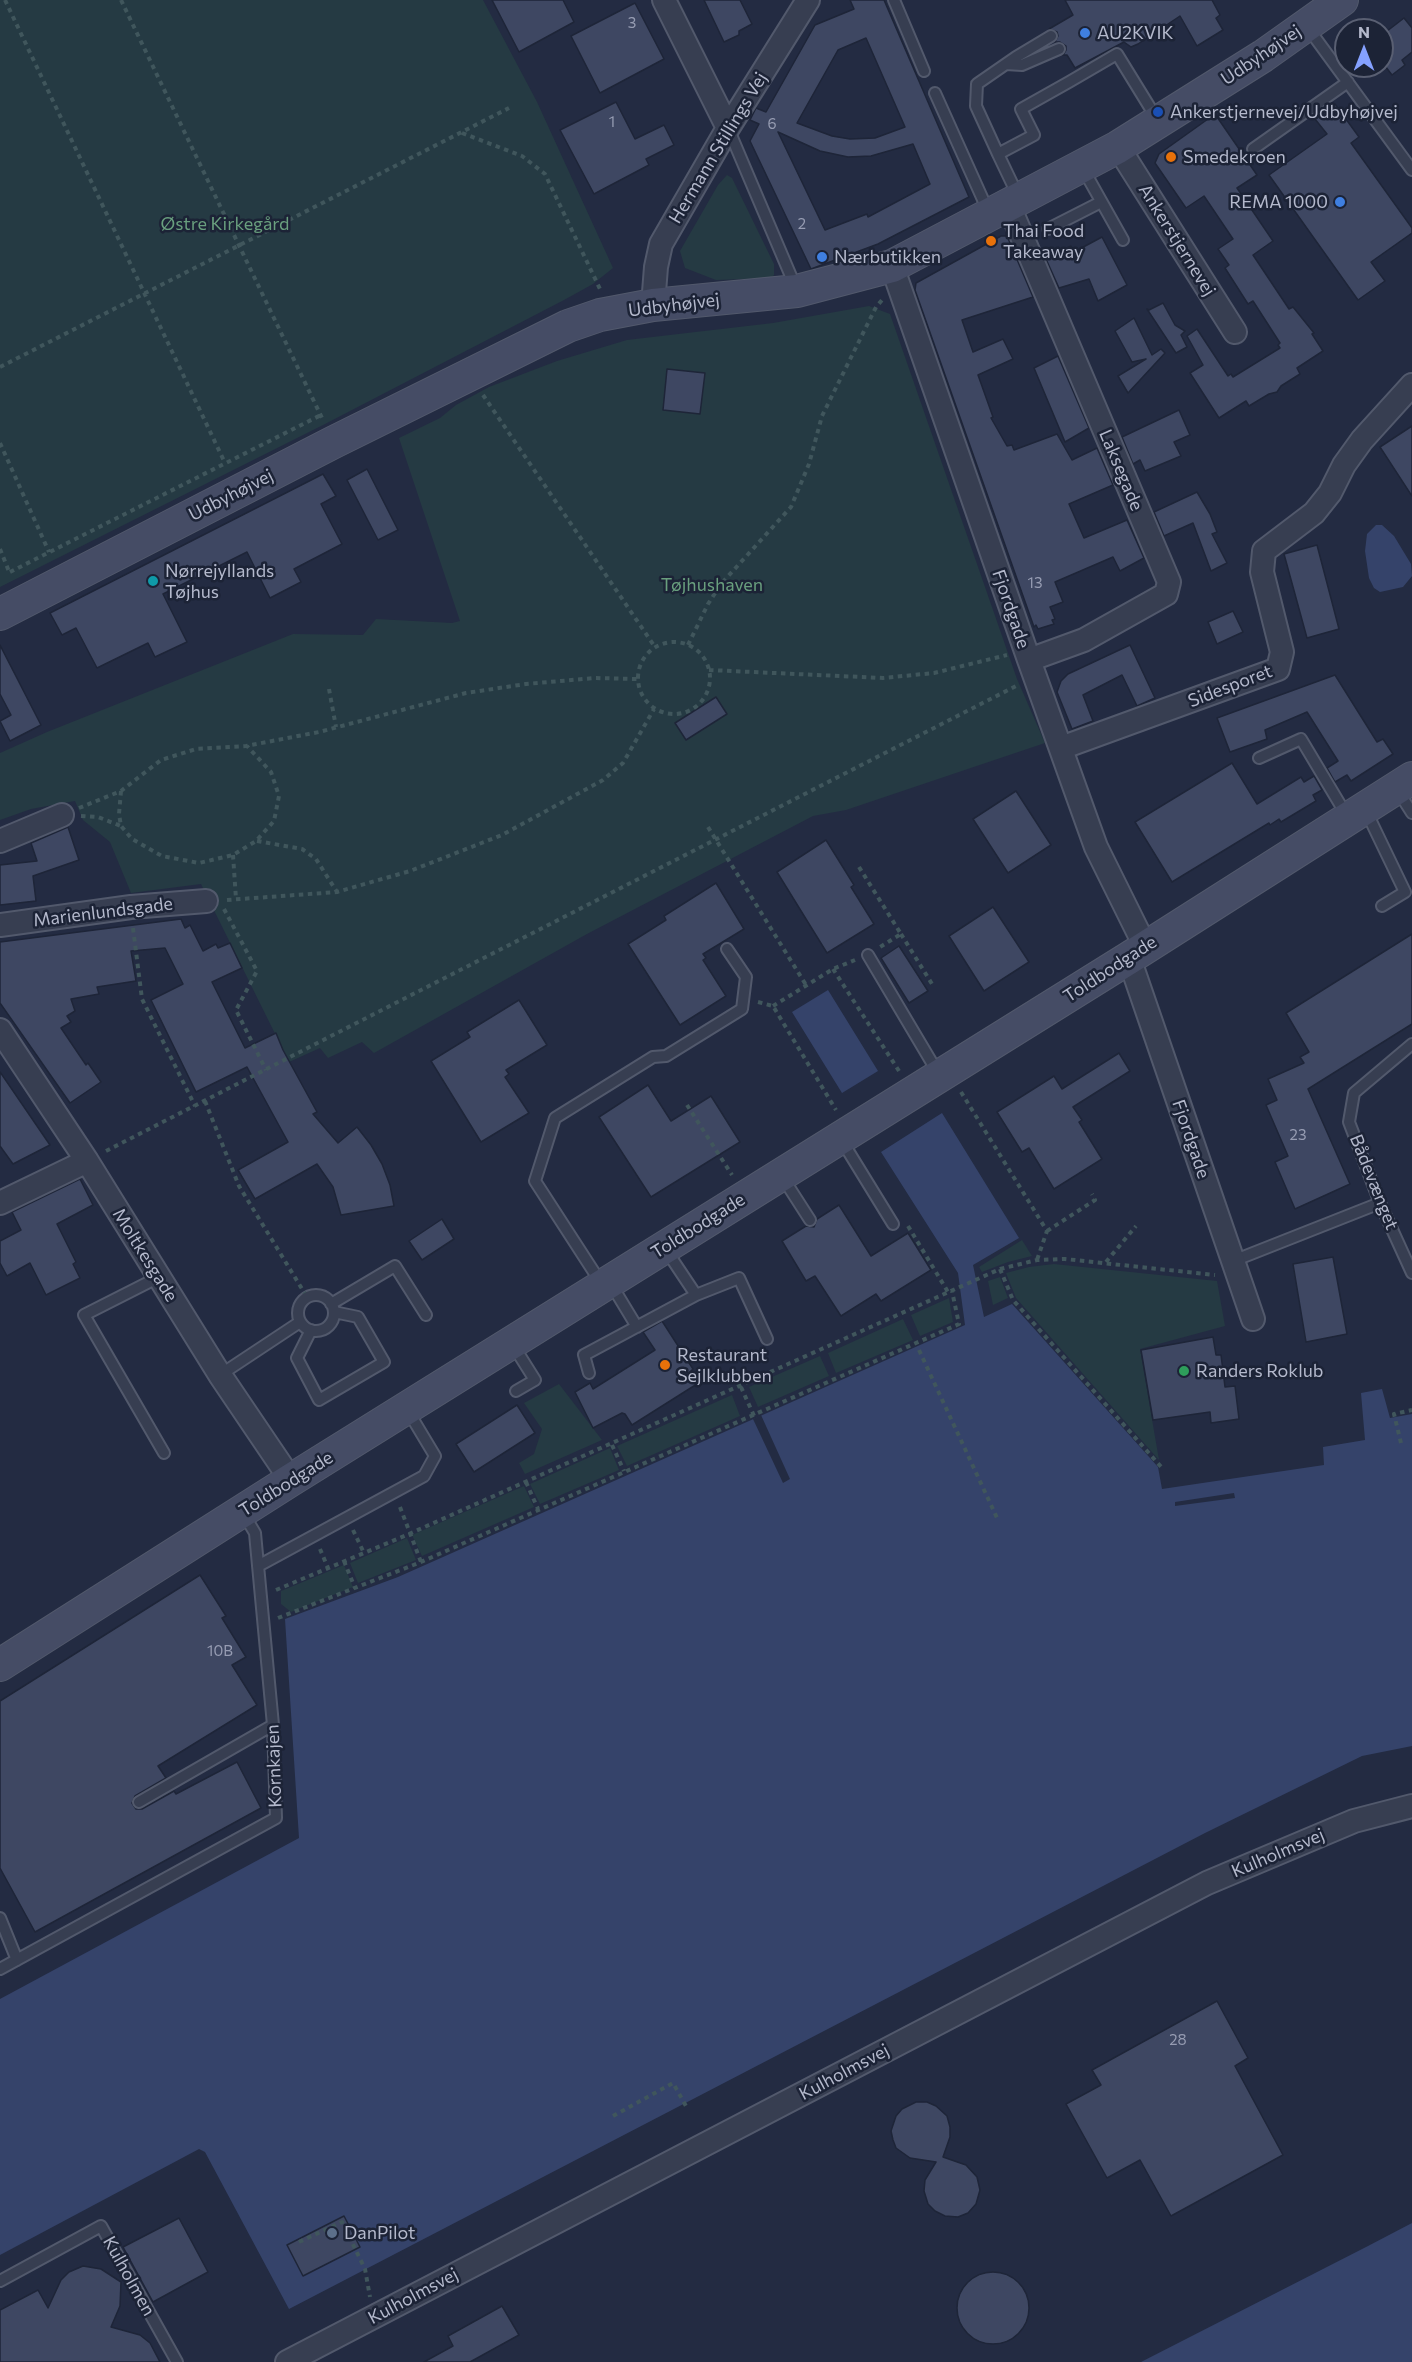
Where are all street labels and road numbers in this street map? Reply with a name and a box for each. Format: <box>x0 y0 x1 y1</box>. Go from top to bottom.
street label: Udbyhøjvej <box>1217 20 1305 90</box>
street label: Hermann Stillings Vej <box>664 69 772 227</box>
street label: Ankerstjernevej <box>1134 180 1220 300</box>
street label: Udbyhøjvej <box>627 289 721 321</box>
street label: Laksegade <box>1094 426 1148 514</box>
street label: Udbyhøjvej <box>185 465 277 525</box>
street label: Fjordgade <box>987 567 1035 651</box>
street label: Sidesporet <box>1185 660 1275 712</box>
street label: Marienlundsgade <box>32 893 174 931</box>
street label: Toldbodgade <box>1059 931 1161 1007</box>
street label: Fjordgade <box>1167 1097 1215 1181</box>
street label: Bådevænget <box>1345 1131 1403 1233</box>
street label: Toldbodgade <box>647 1189 749 1263</box>
street label: Moltkesgade <box>108 1204 182 1306</box>
street label: Toldbodgade <box>235 1447 337 1521</box>
street label: Kornkajen <box>262 1724 286 1808</box>
street label: Kulholmsvej <box>1228 1824 1328 1882</box>
street label: Kulholmsvej <box>795 2039 893 2105</box>
street label: Kulholmen <box>98 2232 160 2320</box>
street label: Kulholmsvej <box>364 2263 462 2329</box>

